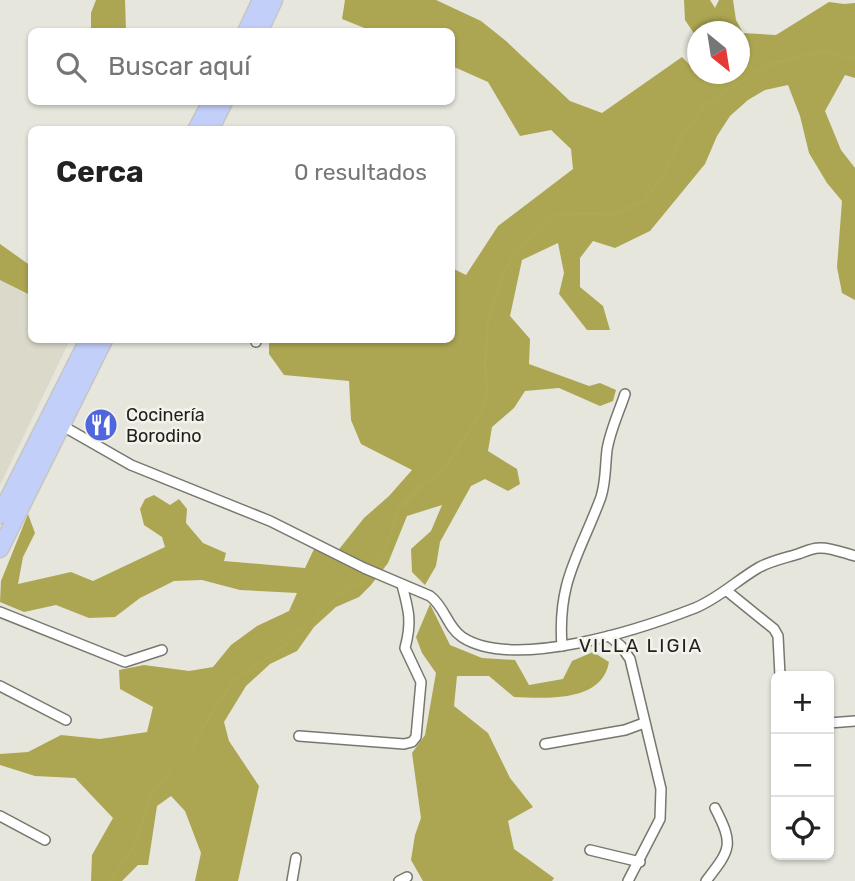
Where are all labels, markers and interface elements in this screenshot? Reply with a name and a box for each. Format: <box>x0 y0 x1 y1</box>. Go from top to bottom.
north arrow <box>687 21 750 84</box>
search box <box>28 28 455 105</box>
icon: search <box>52 48 90 86</box>
text: Buscar aquí <box>108 51 250 82</box>
text: Cerca <box>56 154 144 190</box>
text: 0 resultados <box>294 158 427 186</box>
place label: Cocinería Borodino <box>126 404 205 447</box>
restaurant icon: Cocinería Borodino <box>82 406 120 444</box>
district label: VILLA LIGIA <box>579 634 703 657</box>
map controls <box>771 671 834 860</box>
button: + <box>771 671 834 734</box>
button: − <box>771 734 834 797</box>
button: locate <box>771 797 834 860</box>

